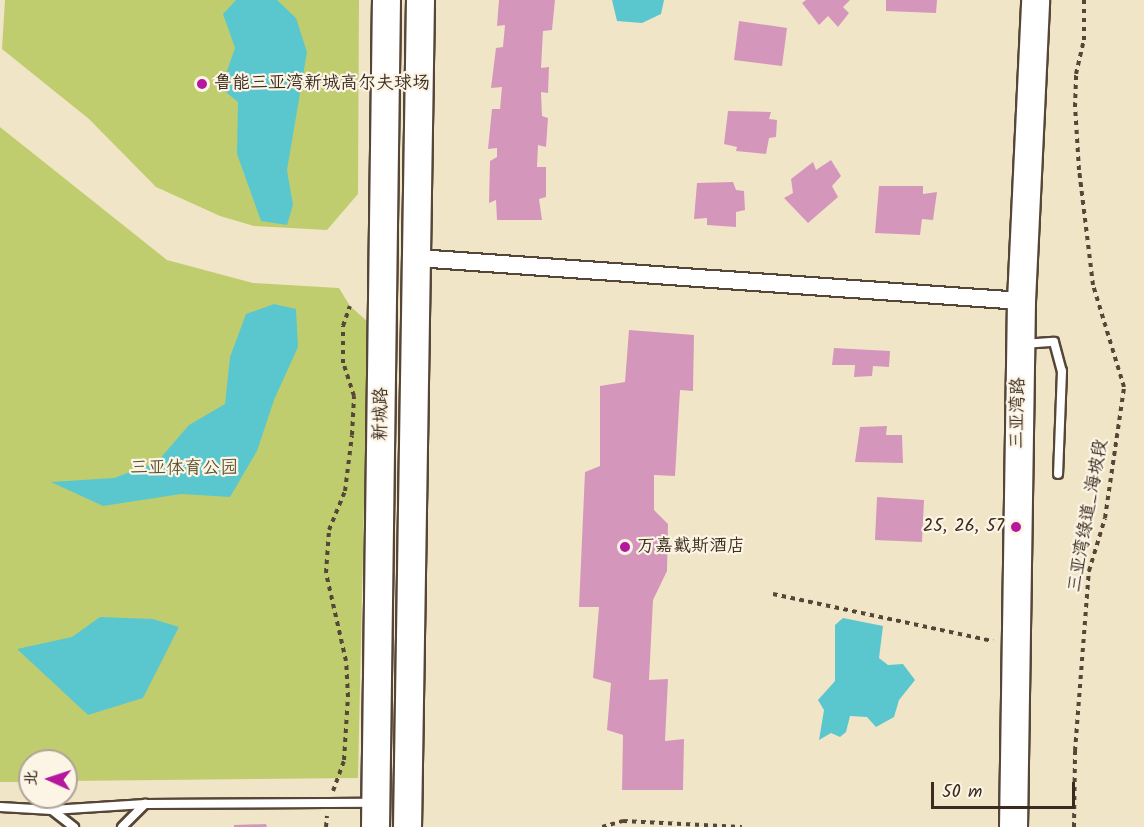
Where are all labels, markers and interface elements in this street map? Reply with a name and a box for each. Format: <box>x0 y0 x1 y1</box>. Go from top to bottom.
place label: 鲁能三亚湾新城高尔夫球场 <box>214 73 430 95</box>
marker: 鲁能三亚湾新城高尔夫球场 <box>195 77 209 91</box>
street label: 三亚湾路 <box>1008 377 1030 449</box>
street label: 新城路 <box>371 387 393 441</box>
street label: 三亚湾绿道_海坡段 <box>1065 438 1113 594</box>
park label: 三亚体育公园 <box>130 458 238 480</box>
place label: 25, 26, 57 <box>923 516 1004 538</box>
marker: 25, 26, 57 <box>1009 520 1023 534</box>
place label: 万嘉戴斯酒店 <box>637 536 745 558</box>
marker: 万嘉戴斯酒店 <box>618 540 632 554</box>
north arrow <box>18 749 78 809</box>
text: 北 <box>19 769 44 787</box>
scale bar <box>934 770 1078 808</box>
text: 50 m <box>942 778 982 807</box>

